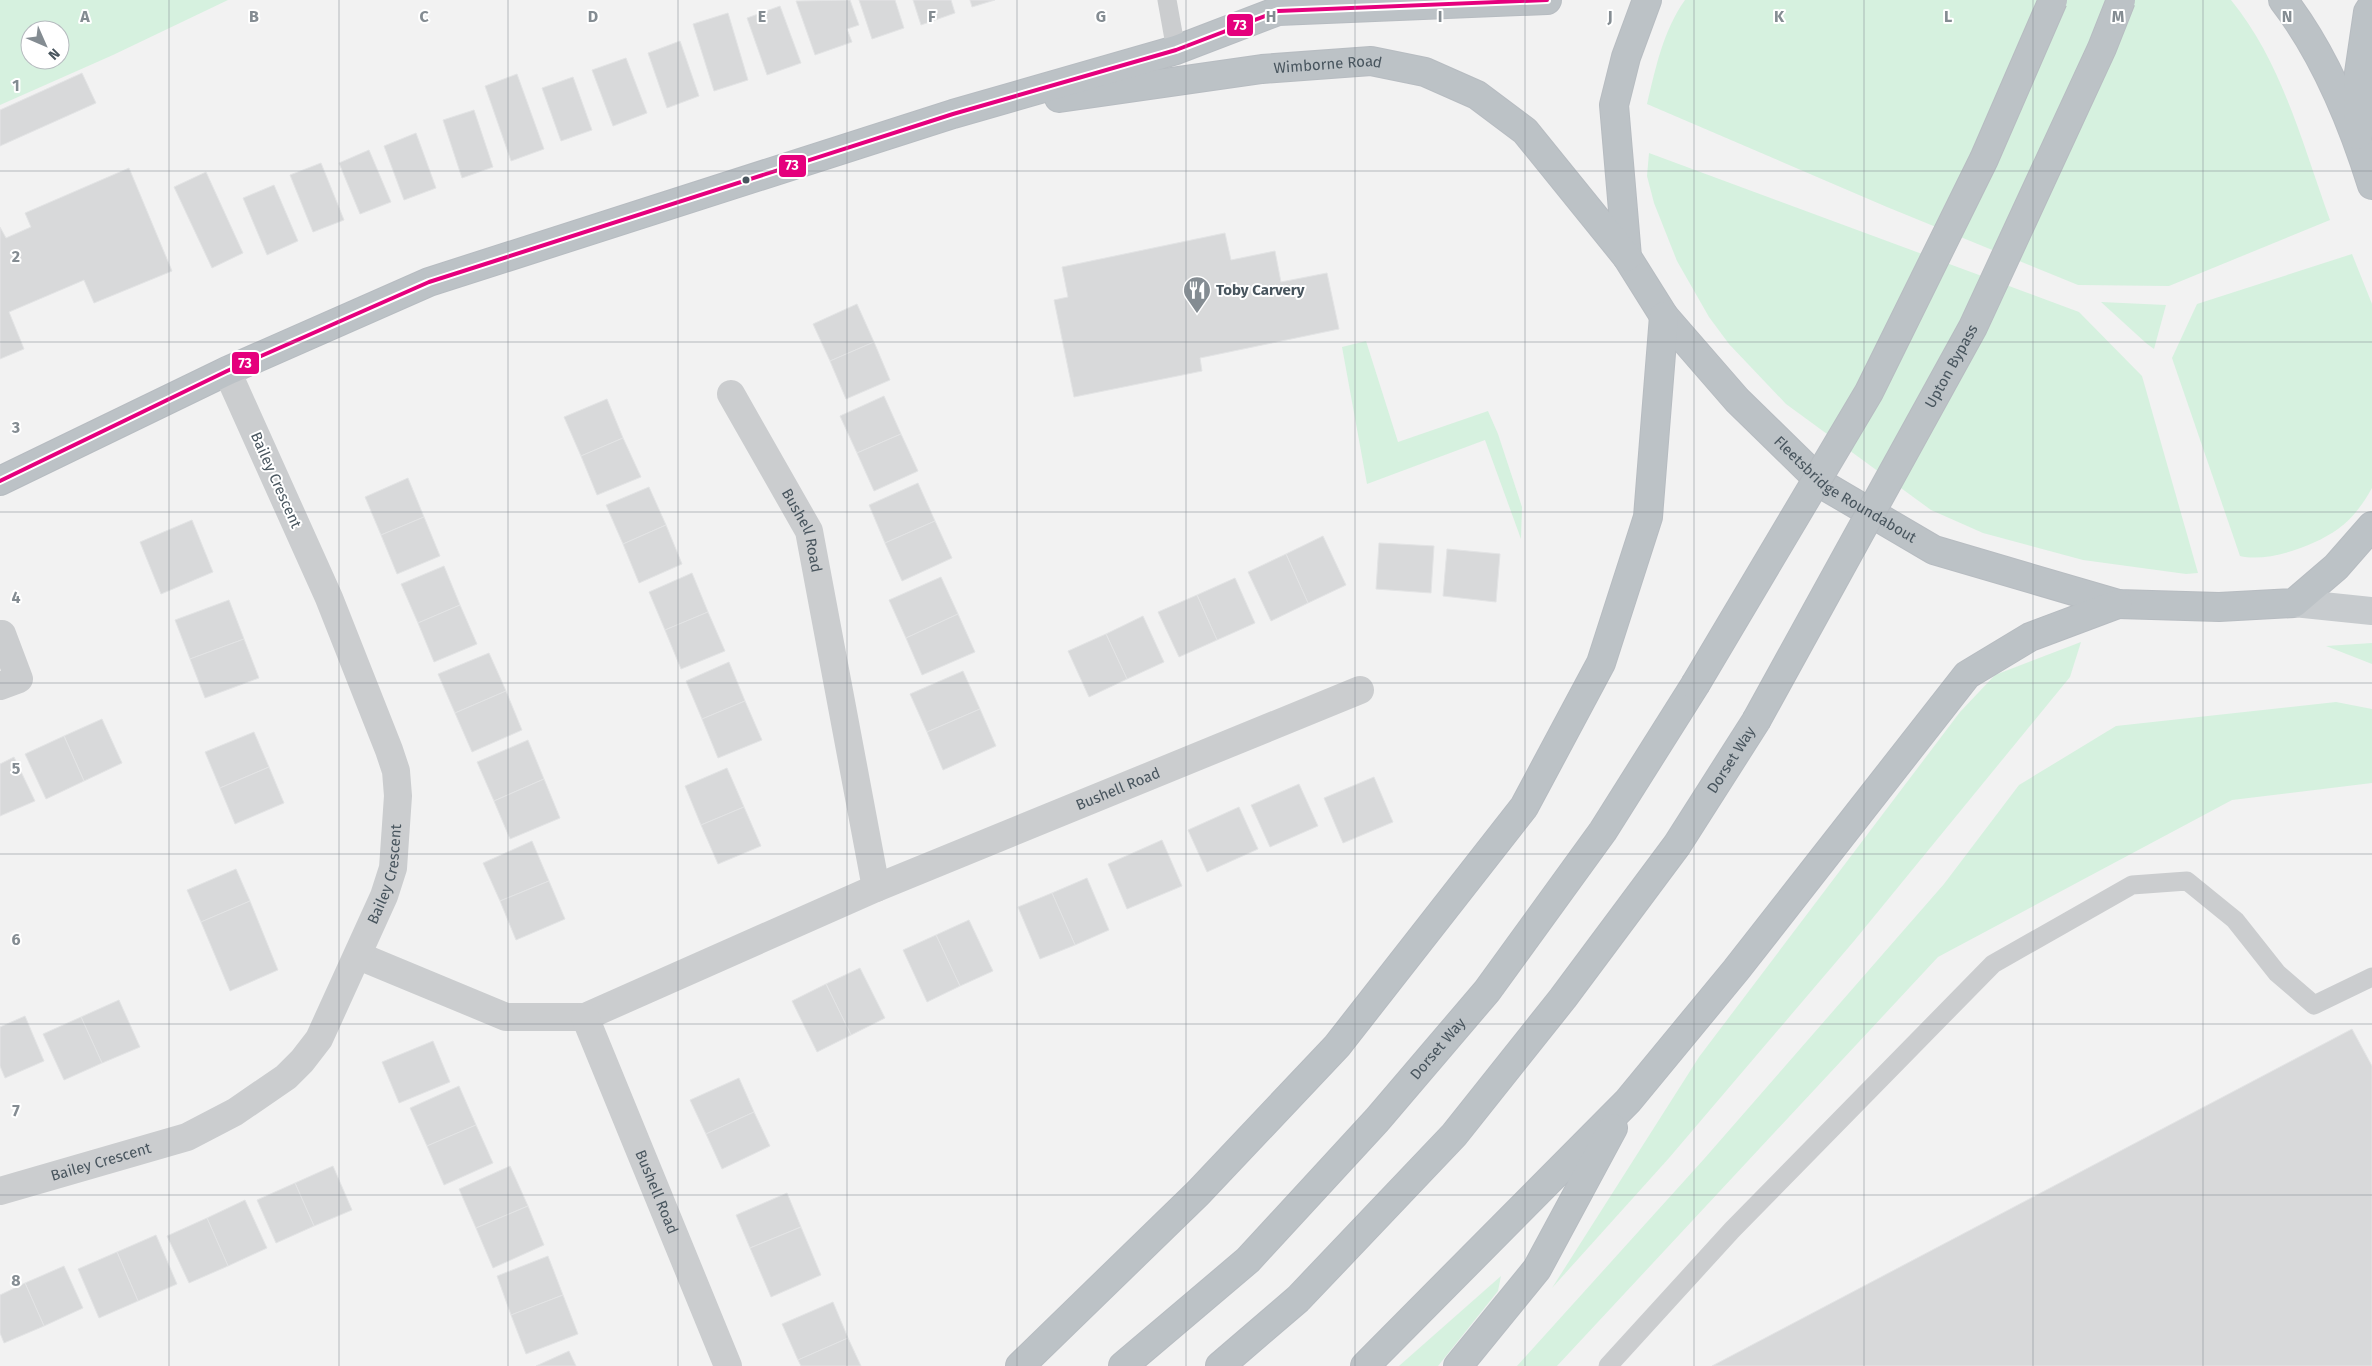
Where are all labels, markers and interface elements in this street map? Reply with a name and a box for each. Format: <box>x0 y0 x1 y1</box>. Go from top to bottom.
text: A <box>79 7 90 26</box>
text: B <box>249 7 259 26</box>
text: C <box>419 7 429 26</box>
text: D <box>588 7 598 26</box>
text: E <box>758 7 766 26</box>
text: F <box>928 7 936 26</box>
text: G <box>1096 7 1106 26</box>
text: H <box>1266 7 1276 26</box>
text: I <box>1438 7 1442 26</box>
text: J <box>1606 7 1613 26</box>
text: K <box>1774 7 1785 26</box>
text: L <box>1944 7 1952 26</box>
text: M <box>2112 7 2125 26</box>
text: N <box>2282 7 2292 26</box>
line badge: 73 <box>1226 13 1254 37</box>
text: 73 <box>1233 17 1247 34</box>
north arrow <box>20 20 70 70</box>
text: N <box>45 45 63 63</box>
street label: Wimborne Road <box>1273 52 1384 77</box>
text: 1 <box>12 76 20 95</box>
line badge: 73 <box>778 154 807 178</box>
text: 73 <box>785 157 799 174</box>
unlabelled marker <box>741 175 751 185</box>
text: 2 <box>12 247 20 266</box>
restaurant icon: Toby Carvery <box>1182 275 1212 314</box>
place label: Toby Carvery <box>1216 281 1305 299</box>
street label: Upton Bypass <box>1921 321 1982 411</box>
line badge: 73 <box>231 351 260 375</box>
text: 73 <box>238 355 252 372</box>
text: 3 <box>11 418 20 437</box>
street label: Bailey Crescent <box>247 429 305 531</box>
street label: Fleetsbridge Roundabout <box>1770 432 1920 547</box>
street label: Bushell Road <box>778 485 826 574</box>
text: 4 <box>11 588 21 607</box>
street label: Dorset Way <box>1703 722 1760 797</box>
text: 5 <box>12 759 21 778</box>
street label: Bushell Road <box>1073 764 1163 814</box>
street label: Bailey Crescent <box>363 823 405 927</box>
text: 6 <box>11 930 21 949</box>
street label: Dorset Way <box>1406 1013 1470 1083</box>
text: 7 <box>12 1101 20 1120</box>
street label: Bailey Crescent <box>49 1139 154 1185</box>
street label: Bushell Road <box>631 1147 682 1237</box>
text: 8 <box>11 1271 21 1290</box>

